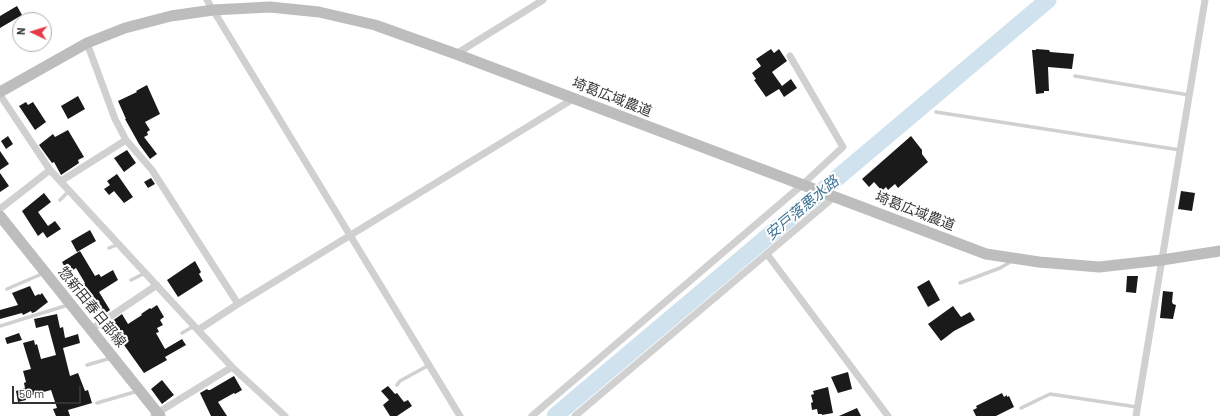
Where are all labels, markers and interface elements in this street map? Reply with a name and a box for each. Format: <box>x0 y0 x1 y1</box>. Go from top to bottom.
north arrow <box>12 12 52 52</box>
text: N <box>14 27 27 35</box>
street label: 埼葛広域農道 <box>570 74 654 120</box>
water label: 安戸落悪水路 <box>762 172 842 244</box>
street label: 埼葛広域農道 <box>873 188 957 234</box>
street label: 惣新田春日部線 <box>55 264 129 350</box>
scale bar <box>14 378 83 404</box>
text: 50 m <box>19 386 44 400</box>

